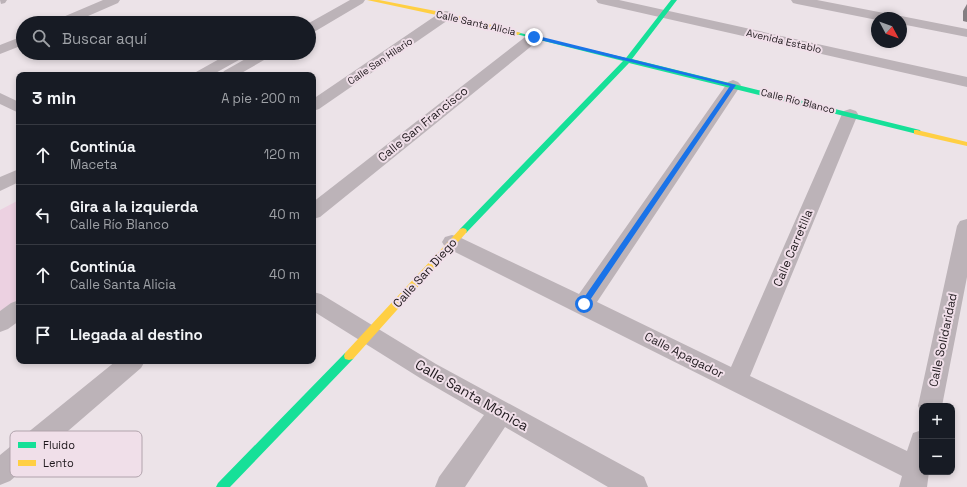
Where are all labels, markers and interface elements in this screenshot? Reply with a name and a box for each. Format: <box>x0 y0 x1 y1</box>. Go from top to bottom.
street label: Calle Santa Alicia <box>435 7 517 39</box>
north arrow <box>871 12 907 48</box>
search box <box>16 16 316 60</box>
street label: Avenida Establo <box>745 26 823 56</box>
icon: search <box>30 27 52 49</box>
route end <box>525 28 543 46</box>
text: Buscar aquí <box>62 29 147 48</box>
street label: Calle San Hilario <box>345 34 415 88</box>
street label: Calle San Francisco <box>375 83 471 165</box>
street label: Calle Río Blanco <box>759 85 837 117</box>
text: 3 min <box>32 87 76 109</box>
text: A pie · 200 m <box>221 90 300 107</box>
text: Continúa <box>70 137 136 156</box>
icon: ahead <box>32 144 54 166</box>
text: 120 m <box>264 146 300 163</box>
text: Maceta <box>70 156 117 173</box>
text: Gira a la izquierda <box>70 197 198 216</box>
icon: left <box>32 204 54 226</box>
text: 40 m <box>269 206 300 223</box>
street label: Calle Carretilla <box>770 207 816 289</box>
text: Calle Río Blanco <box>70 216 169 233</box>
street label: Calle San Diego <box>389 235 461 311</box>
text: Continúa <box>70 257 136 276</box>
icon: ahead <box>32 264 54 286</box>
text: 40 m <box>269 266 300 283</box>
text: Calle Santa Alicia <box>70 276 176 293</box>
street label: Calle Solidaridad <box>925 292 961 388</box>
route start <box>575 295 593 313</box>
icon: arrive <box>32 324 54 346</box>
text: Llegada al destino <box>70 325 203 344</box>
street label: Calle Apagador <box>642 328 727 382</box>
street label: Calle Santa Mónica <box>412 355 532 435</box>
map controls <box>919 403 955 475</box>
button: + <box>919 403 955 439</box>
legend <box>10 431 142 477</box>
text: Fluido <box>43 438 75 452</box>
button: − <box>919 439 955 475</box>
text: Lento <box>43 456 74 470</box>

